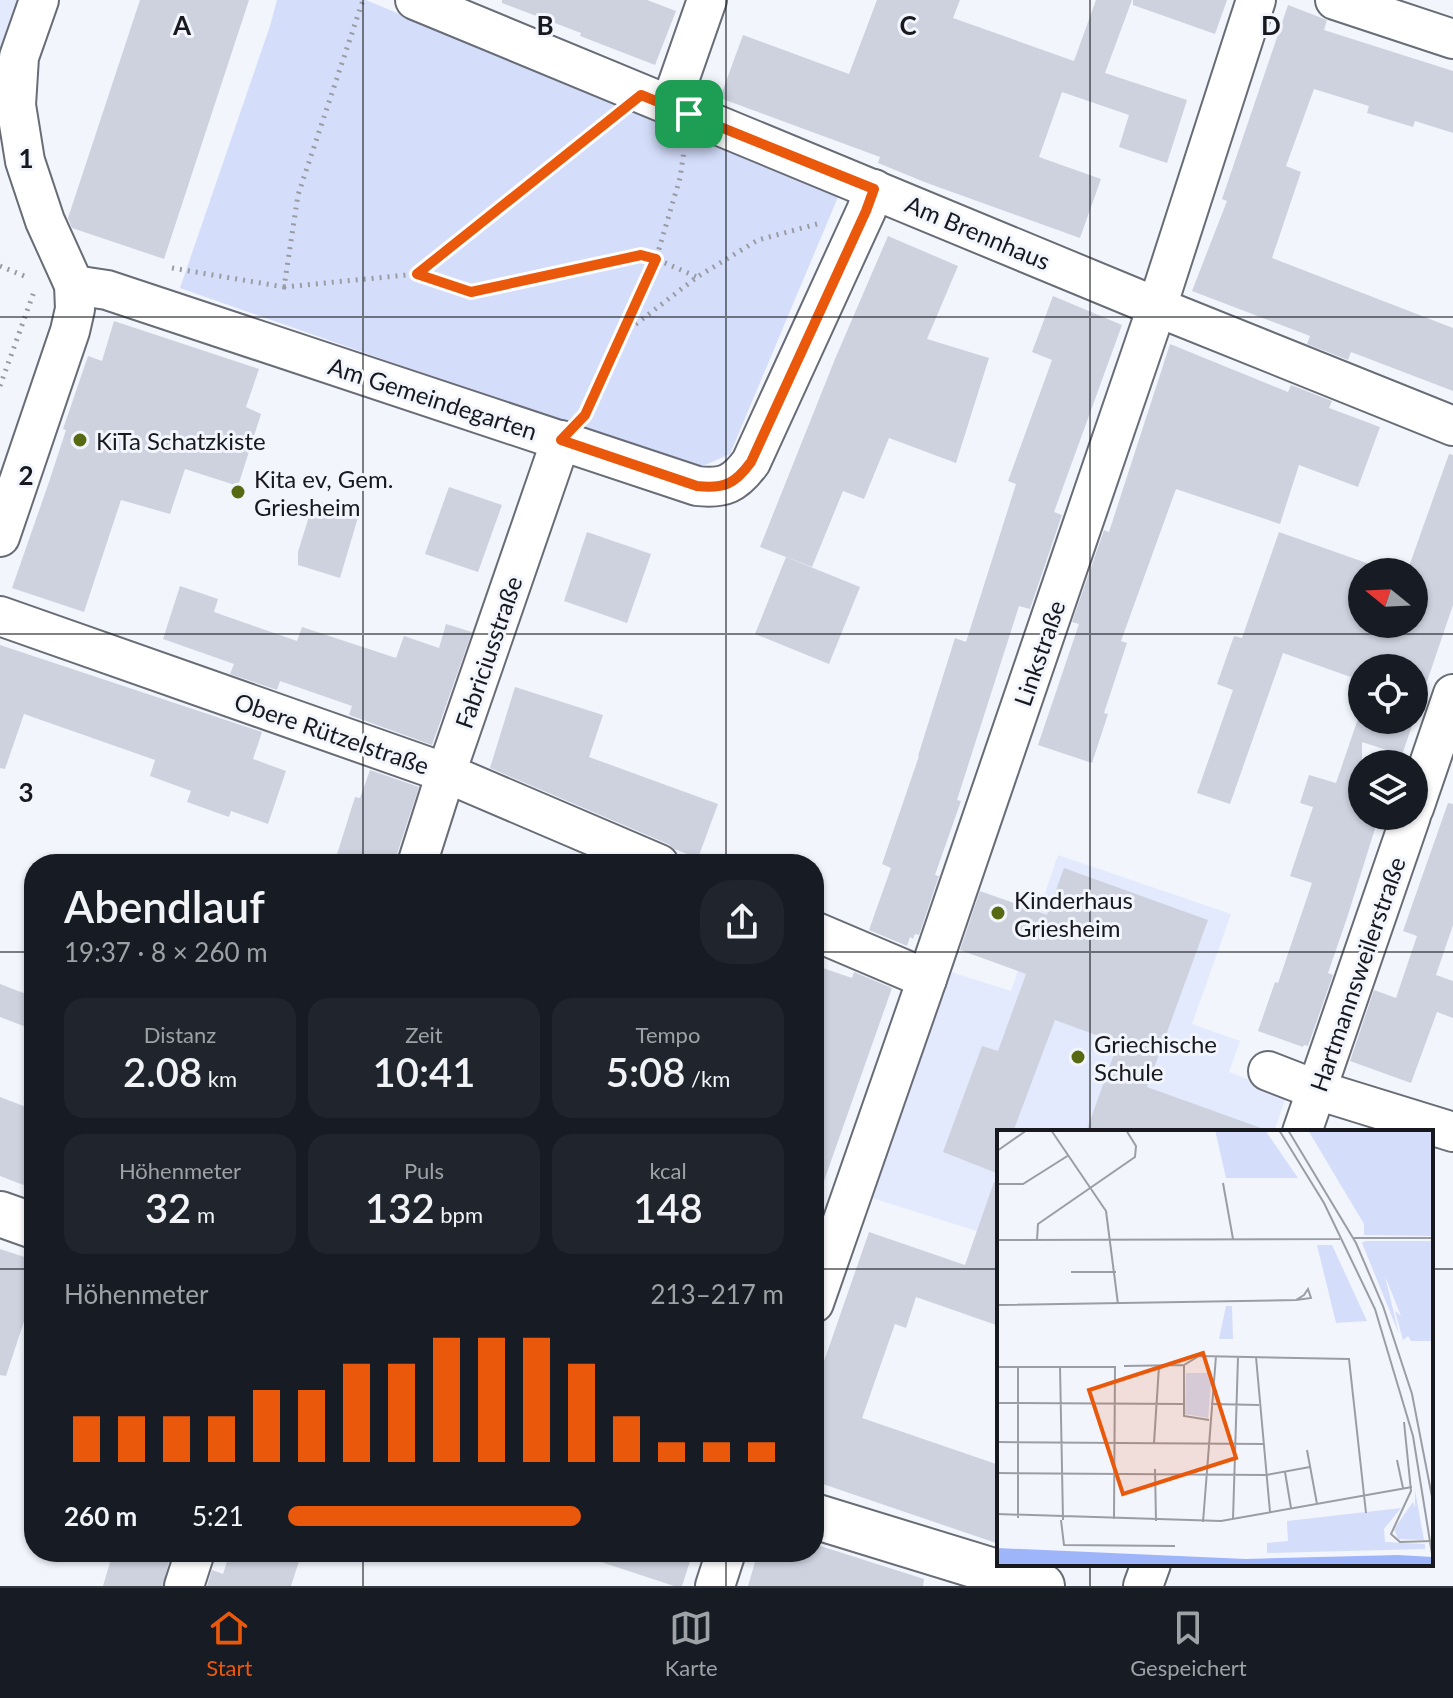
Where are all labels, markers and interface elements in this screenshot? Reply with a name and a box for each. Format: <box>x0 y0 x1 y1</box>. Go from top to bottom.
text: A <box>172 9 192 41</box>
text: B <box>536 9 554 41</box>
text: C <box>899 9 917 41</box>
text: D <box>1261 9 1281 41</box>
pin <box>655 80 723 148</box>
icon: arrive <box>667 92 711 136</box>
text: 1 <box>18 142 34 174</box>
street label: Am Brennhaus <box>901 189 1055 275</box>
street label: Am Gemeindegarten <box>325 351 541 445</box>
place label: KiTa Schatzkiste <box>96 426 266 455</box>
marker: KiTa Schatzkiste <box>71 431 89 449</box>
text: 2 <box>18 459 34 491</box>
place label: Kita ev, Gem. Griesheim <box>254 464 393 521</box>
marker: Kita ev, Gem. Griesheim <box>229 483 247 501</box>
north arrow <box>1348 558 1428 638</box>
map controls <box>1348 558 1428 830</box>
street label: Fabriciusstraße <box>448 572 528 732</box>
street label: Linkstraße <box>1007 596 1071 710</box>
button: locate <box>1348 654 1428 734</box>
street label: Obere Rützelstraße <box>231 686 433 780</box>
button: layers <box>1348 750 1428 830</box>
text: 3 <box>18 776 34 808</box>
street label: Hartmannsweilerstraße <box>1303 853 1411 1095</box>
text: Abendlauf <box>64 880 265 932</box>
button: share <box>700 880 784 964</box>
place label: Kinderhaus Griesheim <box>1014 885 1133 942</box>
marker: Kinderhaus Griesheim <box>989 904 1007 922</box>
text: 19:37 · 8 × 260 m <box>64 936 268 968</box>
text: Distanz <box>144 1021 216 1048</box>
text: Zeit <box>405 1021 443 1048</box>
text: Tempo <box>636 1021 700 1048</box>
place label: Griechische Schule <box>1094 1029 1217 1086</box>
text: 2.08 <box>123 1048 202 1096</box>
text: 10:41 <box>373 1048 475 1096</box>
text: 5:08 <box>606 1048 685 1096</box>
marker: Griechische Schule <box>1069 1048 1087 1066</box>
text: km <box>202 1065 237 1092</box>
text: /km <box>685 1065 730 1092</box>
inset map <box>997 1130 1433 1566</box>
text: Höhenmeter <box>119 1157 241 1184</box>
text: Puls <box>404 1157 444 1184</box>
text: kcal <box>649 1157 687 1184</box>
text: 32 <box>145 1184 191 1232</box>
text: 132 <box>365 1184 435 1232</box>
text: 148 <box>633 1184 703 1232</box>
text: m <box>191 1201 215 1228</box>
text: bpm <box>435 1201 483 1228</box>
text: Höhenmeter <box>64 1278 208 1310</box>
text: 213–217 m <box>650 1278 784 1310</box>
text: 260 m <box>64 1500 137 1532</box>
text: 5:21 <box>192 1500 244 1532</box>
tab: Start <box>206 1606 252 1681</box>
tab: Karte <box>665 1606 718 1681</box>
tab: Gespeichert <box>1130 1606 1247 1681</box>

